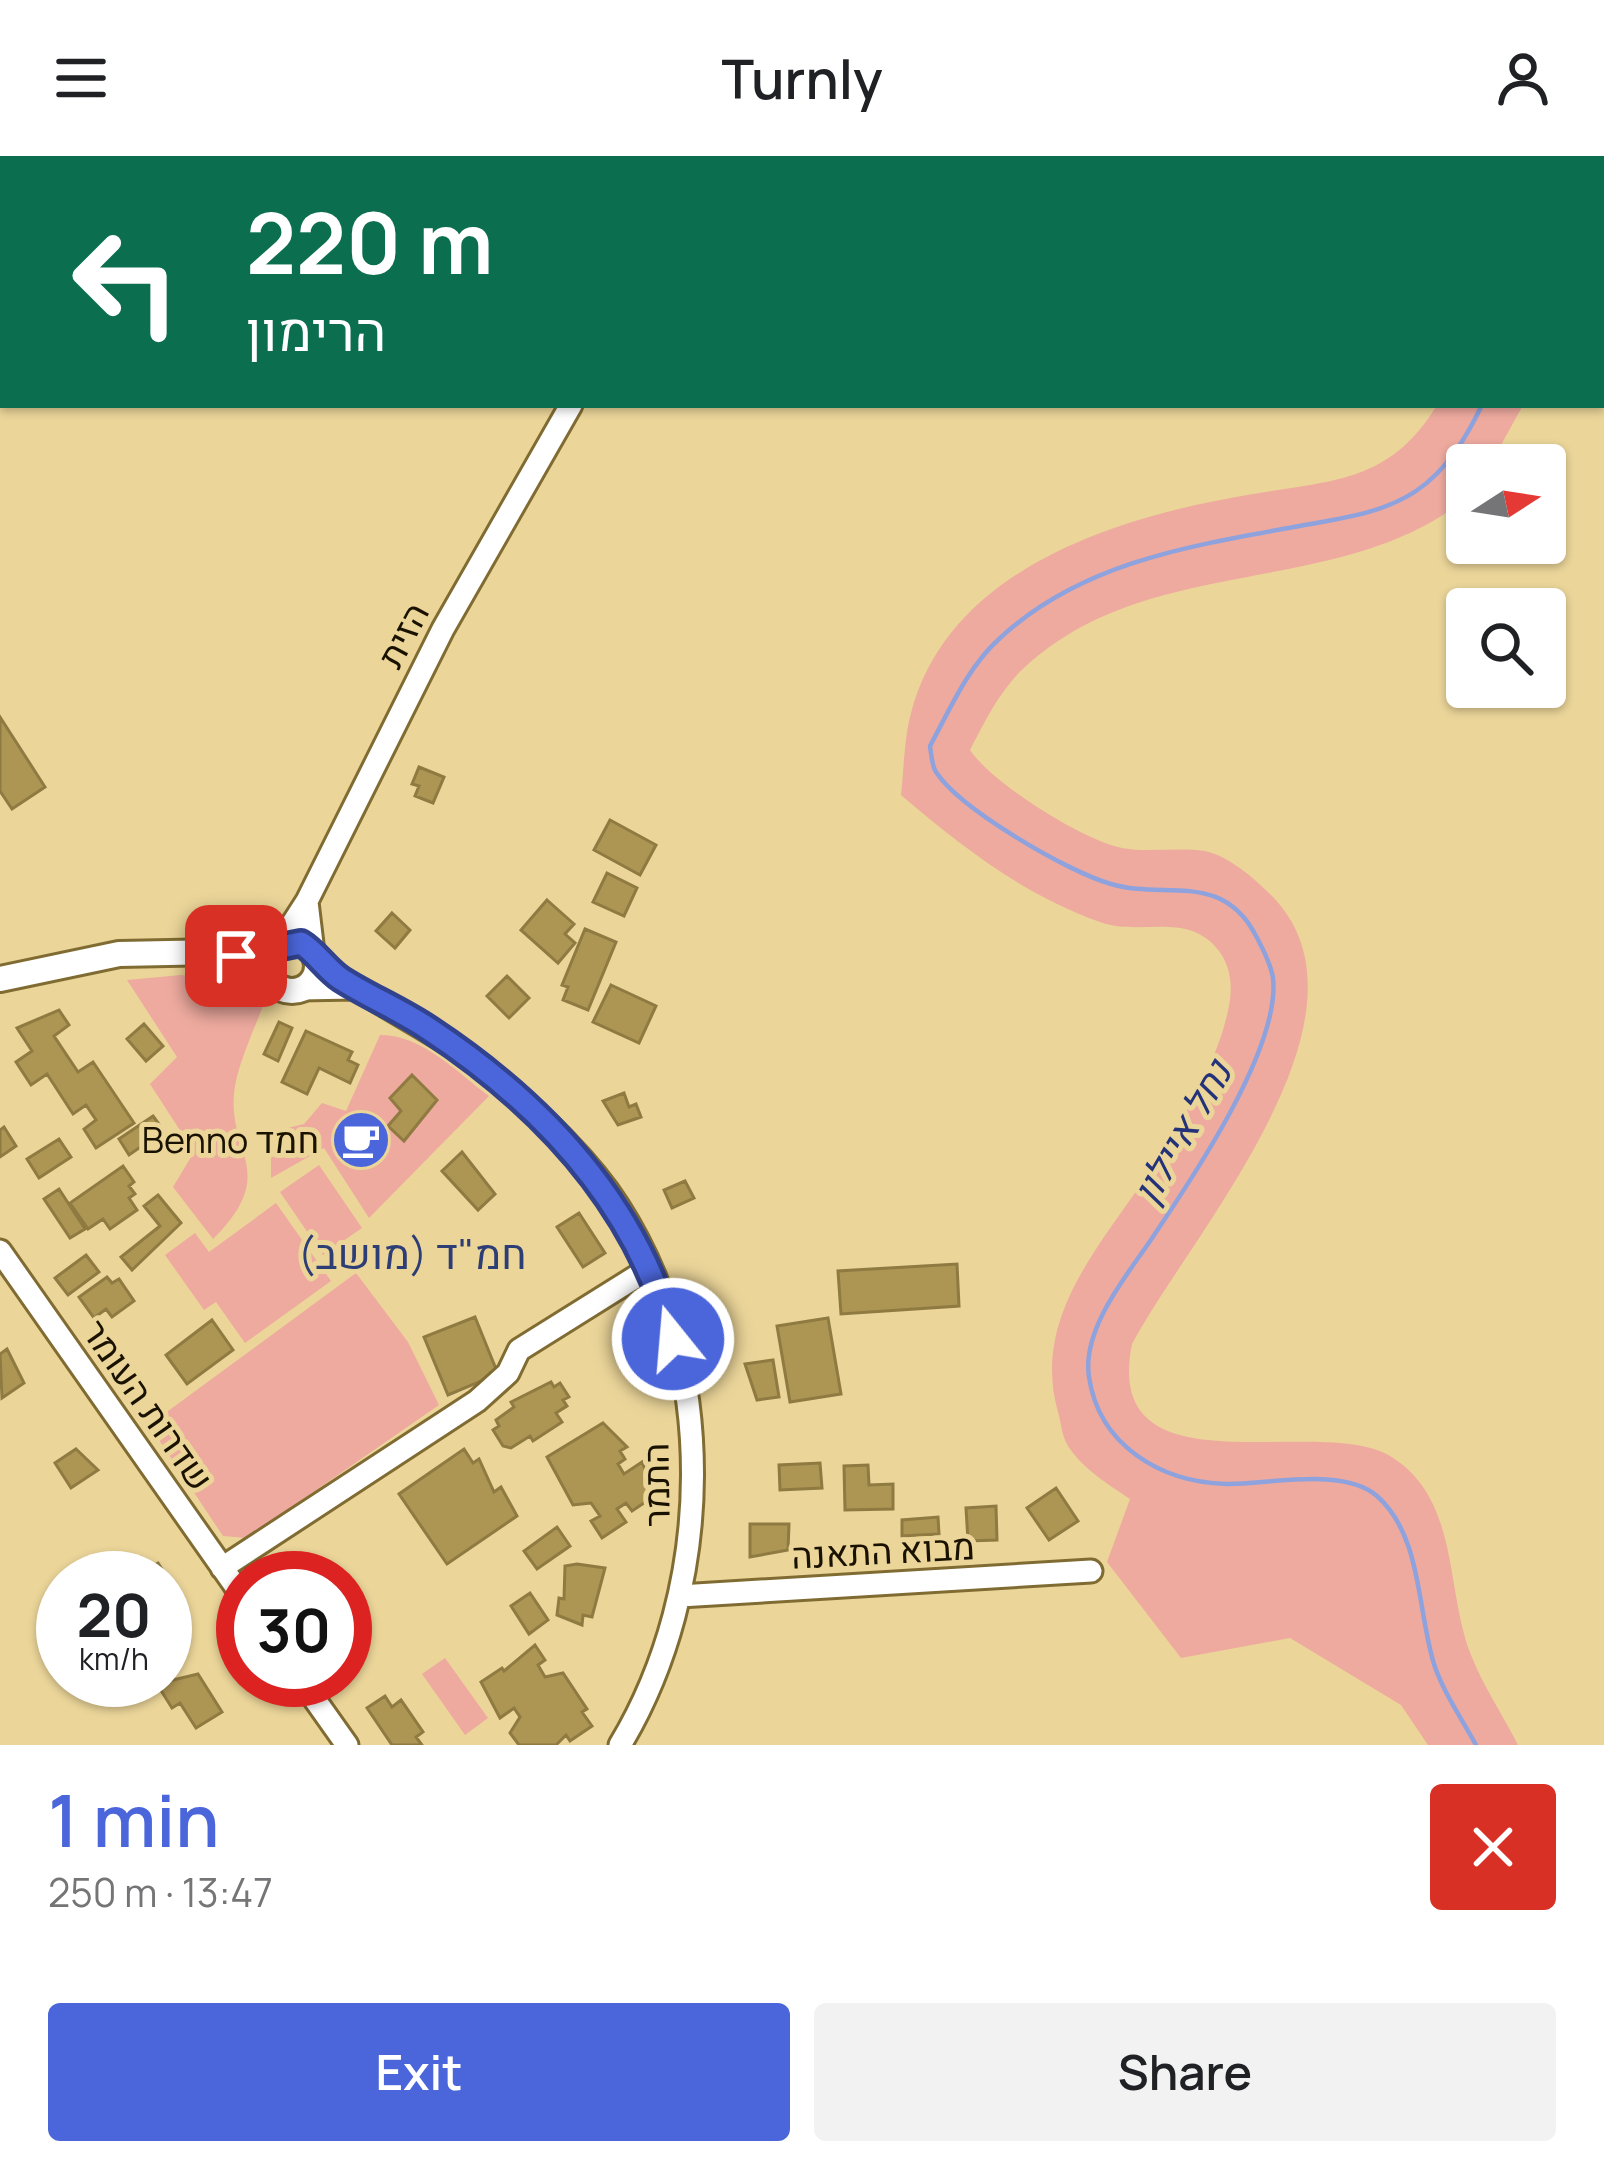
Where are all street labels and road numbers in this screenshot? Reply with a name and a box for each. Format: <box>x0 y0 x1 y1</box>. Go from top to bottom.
street label: הזית <box>365 594 440 676</box>
street label: שדרות העומר <box>71 1309 225 1500</box>
street label: התמר <box>630 1443 681 1528</box>
street label: מבוא התאנה <box>790 1521 976 1580</box>

